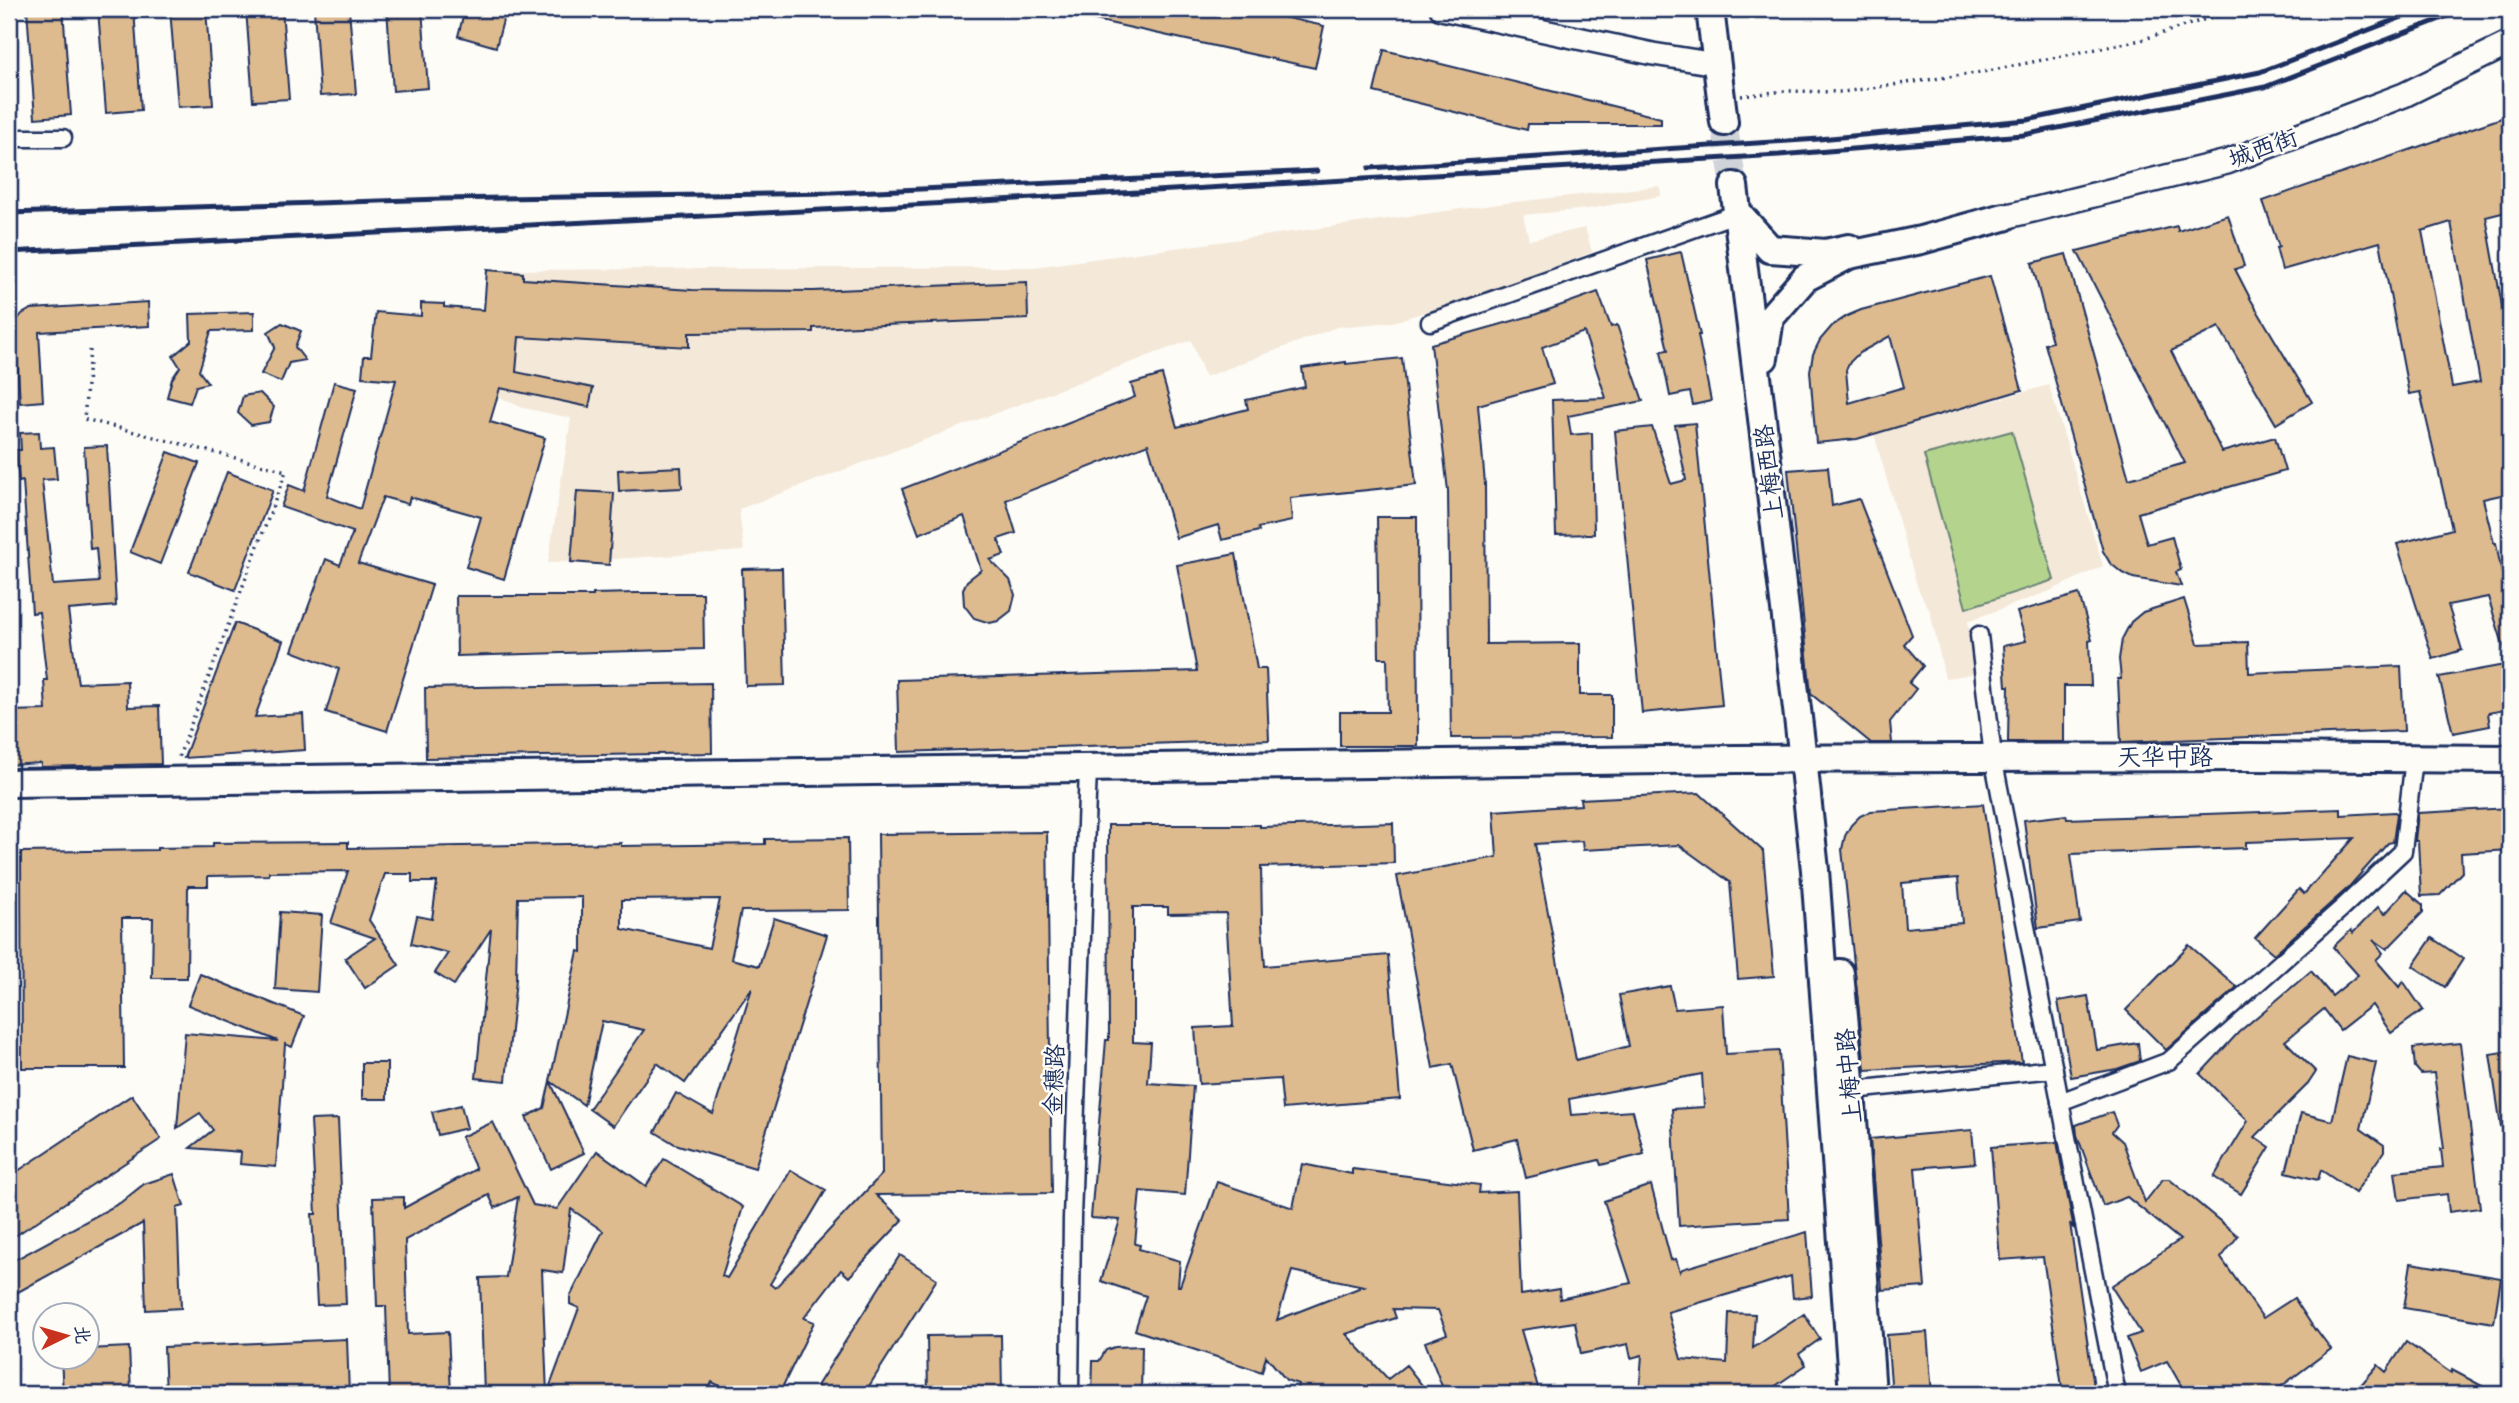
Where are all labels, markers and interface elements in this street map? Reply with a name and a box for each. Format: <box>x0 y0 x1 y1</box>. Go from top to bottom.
street label: 城西街 <box>2224 123 2303 176</box>
street label: 上梅西路 <box>1749 422 1792 521</box>
street label: 天华中路 <box>2117 743 2213 774</box>
street label: 上梅中路 <box>1831 1027 1870 1125</box>
street label: 金穗路 <box>1039 1044 1072 1117</box>
north arrow <box>32 1302 102 1372</box>
text: 北 <box>68 1324 95 1345</box>

